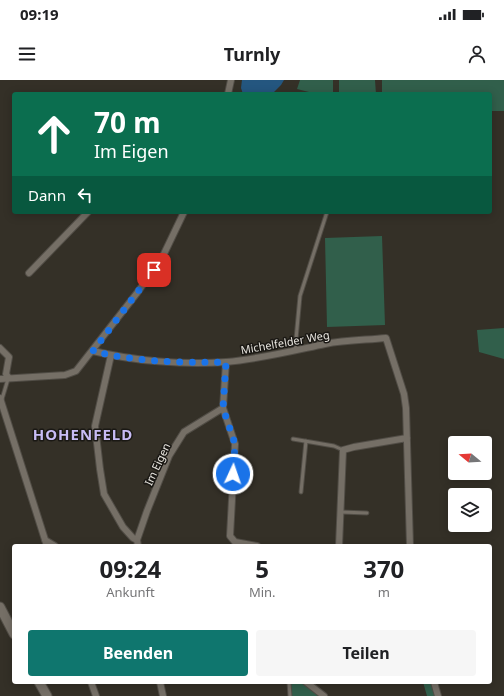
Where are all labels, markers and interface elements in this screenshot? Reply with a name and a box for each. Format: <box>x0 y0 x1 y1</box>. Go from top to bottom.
text: 09:19 <box>20 4 59 24</box>
text: Turnly <box>224 42 280 66</box>
icon: menu <box>16 43 38 65</box>
icon: person <box>466 43 488 65</box>
text: 70 m <box>94 103 161 141</box>
icon: ahead <box>28 108 80 160</box>
text: Im Eigen <box>94 139 169 163</box>
icon: left <box>74 184 96 206</box>
text: Dann <box>28 185 66 205</box>
pin <box>137 253 171 287</box>
icon: arrive <box>143 259 165 281</box>
street label: Michelfelder Weg <box>239 327 331 357</box>
district label: HOHENFELD <box>33 424 133 444</box>
north arrow <box>448 436 492 480</box>
map controls <box>448 436 492 532</box>
street label: Im Eigen <box>141 440 173 488</box>
position arrow <box>212 453 254 495</box>
button: layers <box>448 488 492 532</box>
text: 09:24 <box>100 552 161 585</box>
text: 5 <box>255 552 269 585</box>
text: 370 <box>363 552 404 585</box>
text: Ankunft <box>106 583 155 601</box>
text: Min. <box>249 583 276 601</box>
text: m <box>378 583 390 601</box>
button: Beenden <box>28 630 248 676</box>
button: Teilen <box>256 630 476 676</box>

